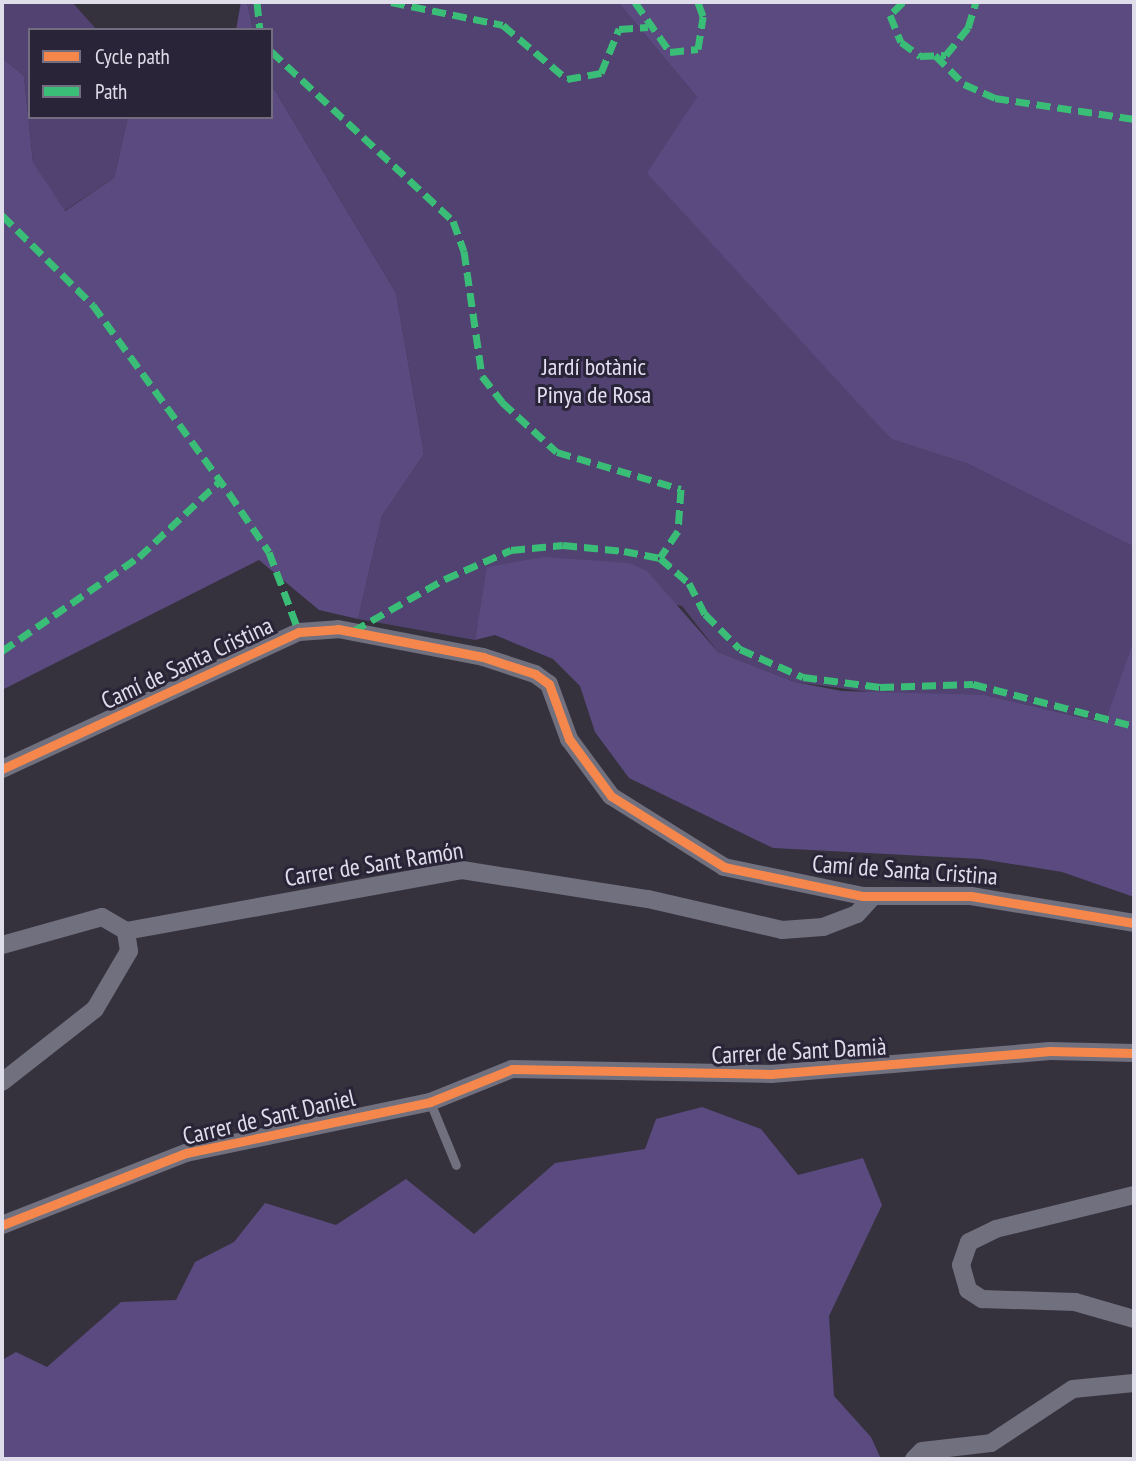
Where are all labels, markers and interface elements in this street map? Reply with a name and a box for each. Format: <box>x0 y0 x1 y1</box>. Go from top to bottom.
legend <box>28 28 273 119</box>
text: Cycle path <box>95 43 170 70</box>
text: Path <box>95 78 127 105</box>
park label: Jardí botànic Pinya de Rosa <box>537 353 651 409</box>
street label: Camí de Santa Cristina <box>97 611 277 715</box>
street label: Carrer de Sant Ramón <box>283 836 465 892</box>
street label: Camí de Santa Cristina <box>811 849 999 891</box>
street label: Carrer de Sant Damià <box>711 1032 887 1070</box>
street label: Carrer de Sant Daniel <box>180 1083 358 1151</box>

